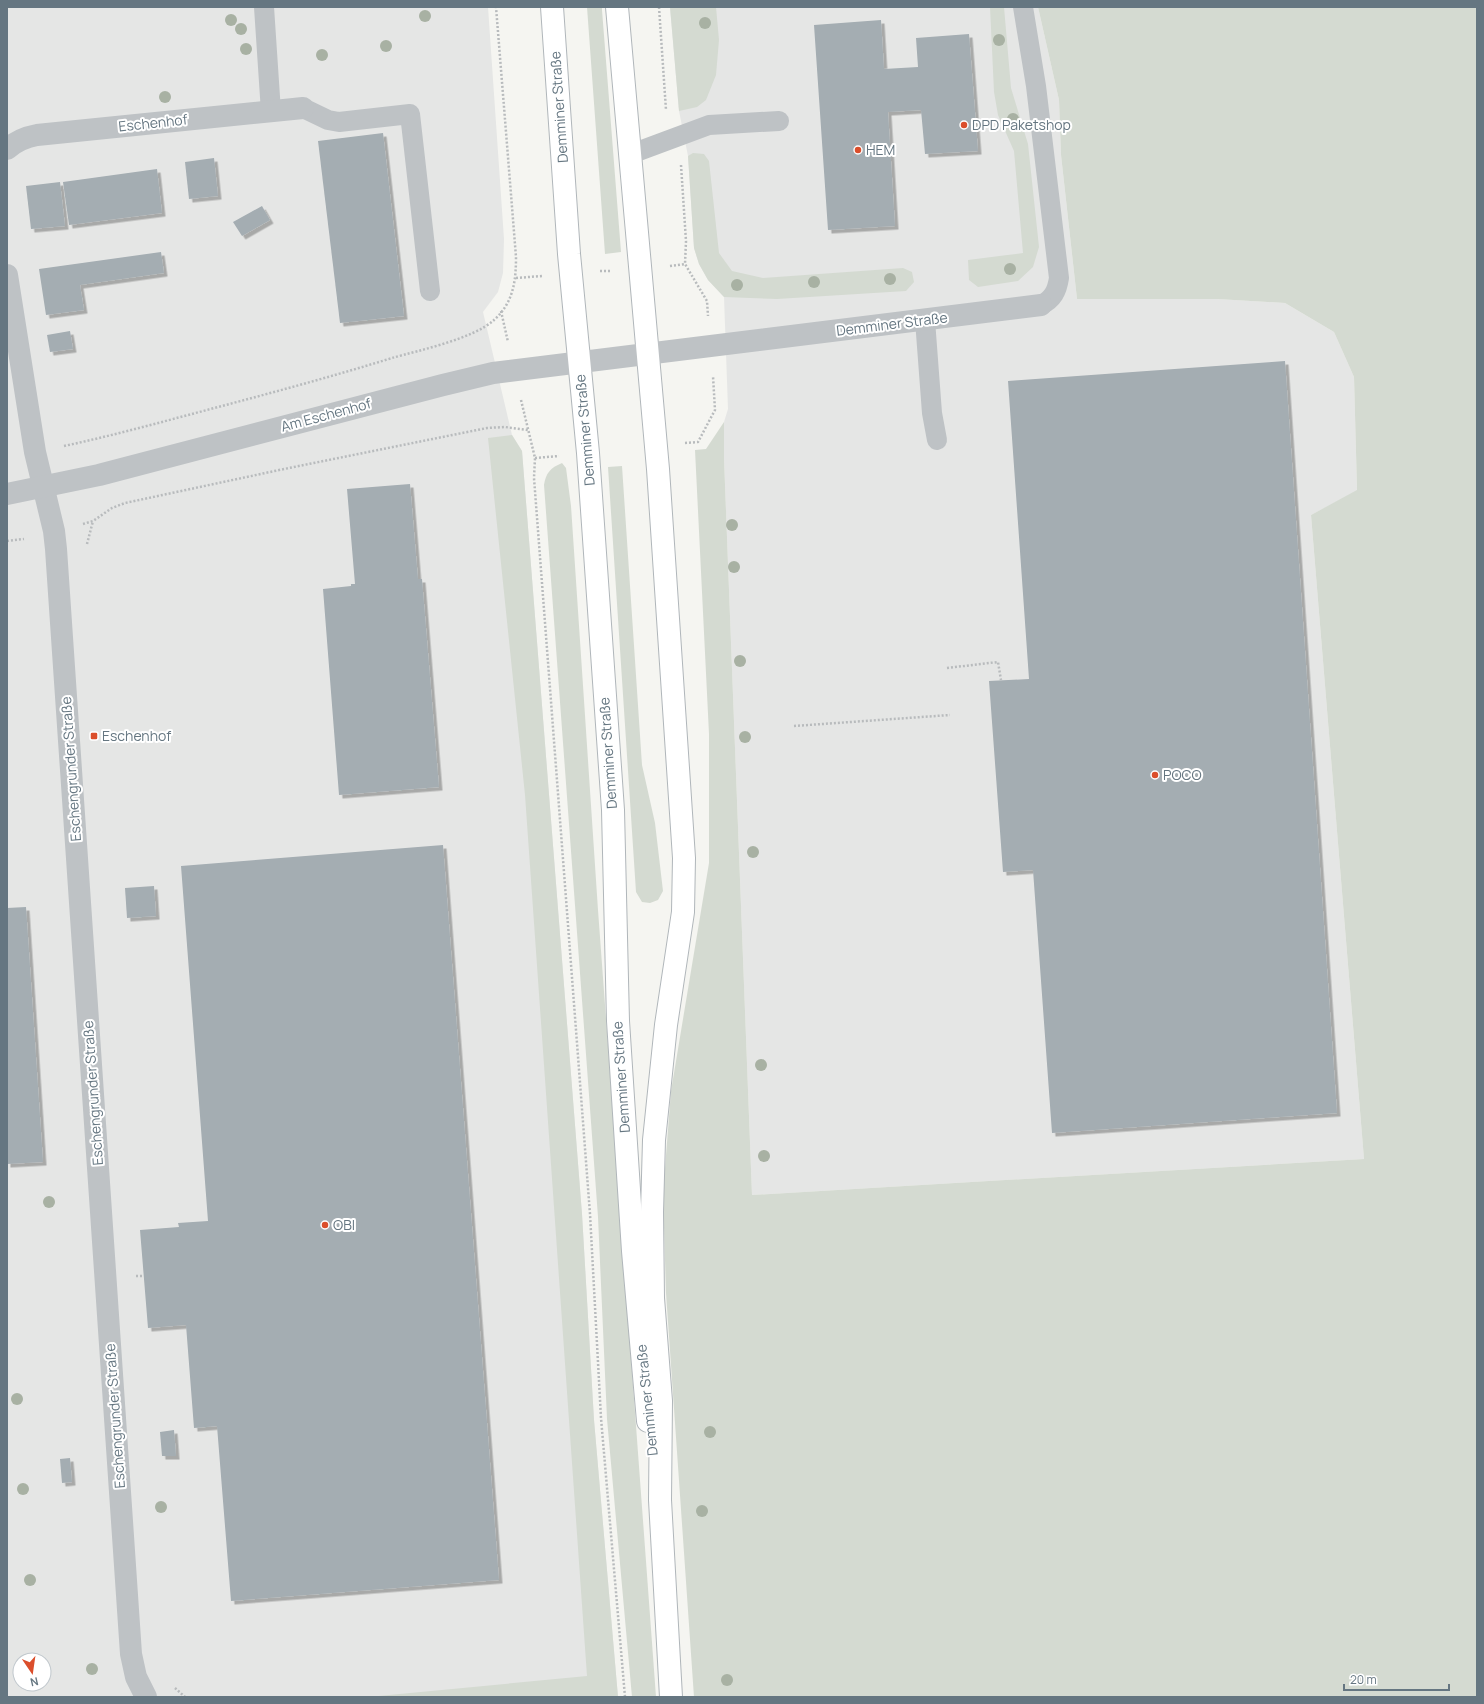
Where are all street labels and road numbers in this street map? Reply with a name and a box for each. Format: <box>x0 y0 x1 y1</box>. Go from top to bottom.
street label: Demminer Straße <box>545 50 572 164</box>
street label: Eschenhof <box>118 109 188 136</box>
street label: Demminer Straße <box>835 307 949 340</box>
street label: Demminer Straße <box>570 373 599 487</box>
street label: Am Eschenhof <box>279 393 373 436</box>
street label: Eschengrunder Straße <box>56 696 85 842</box>
street label: Demminer Straße <box>594 696 621 810</box>
street label: Eschengrunder Straße <box>78 1020 107 1166</box>
street label: Demminer Straße <box>607 1020 634 1134</box>
street label: Eschengrunder Straße <box>100 1343 129 1489</box>
street label: Demminer Straße <box>631 1343 662 1457</box>

